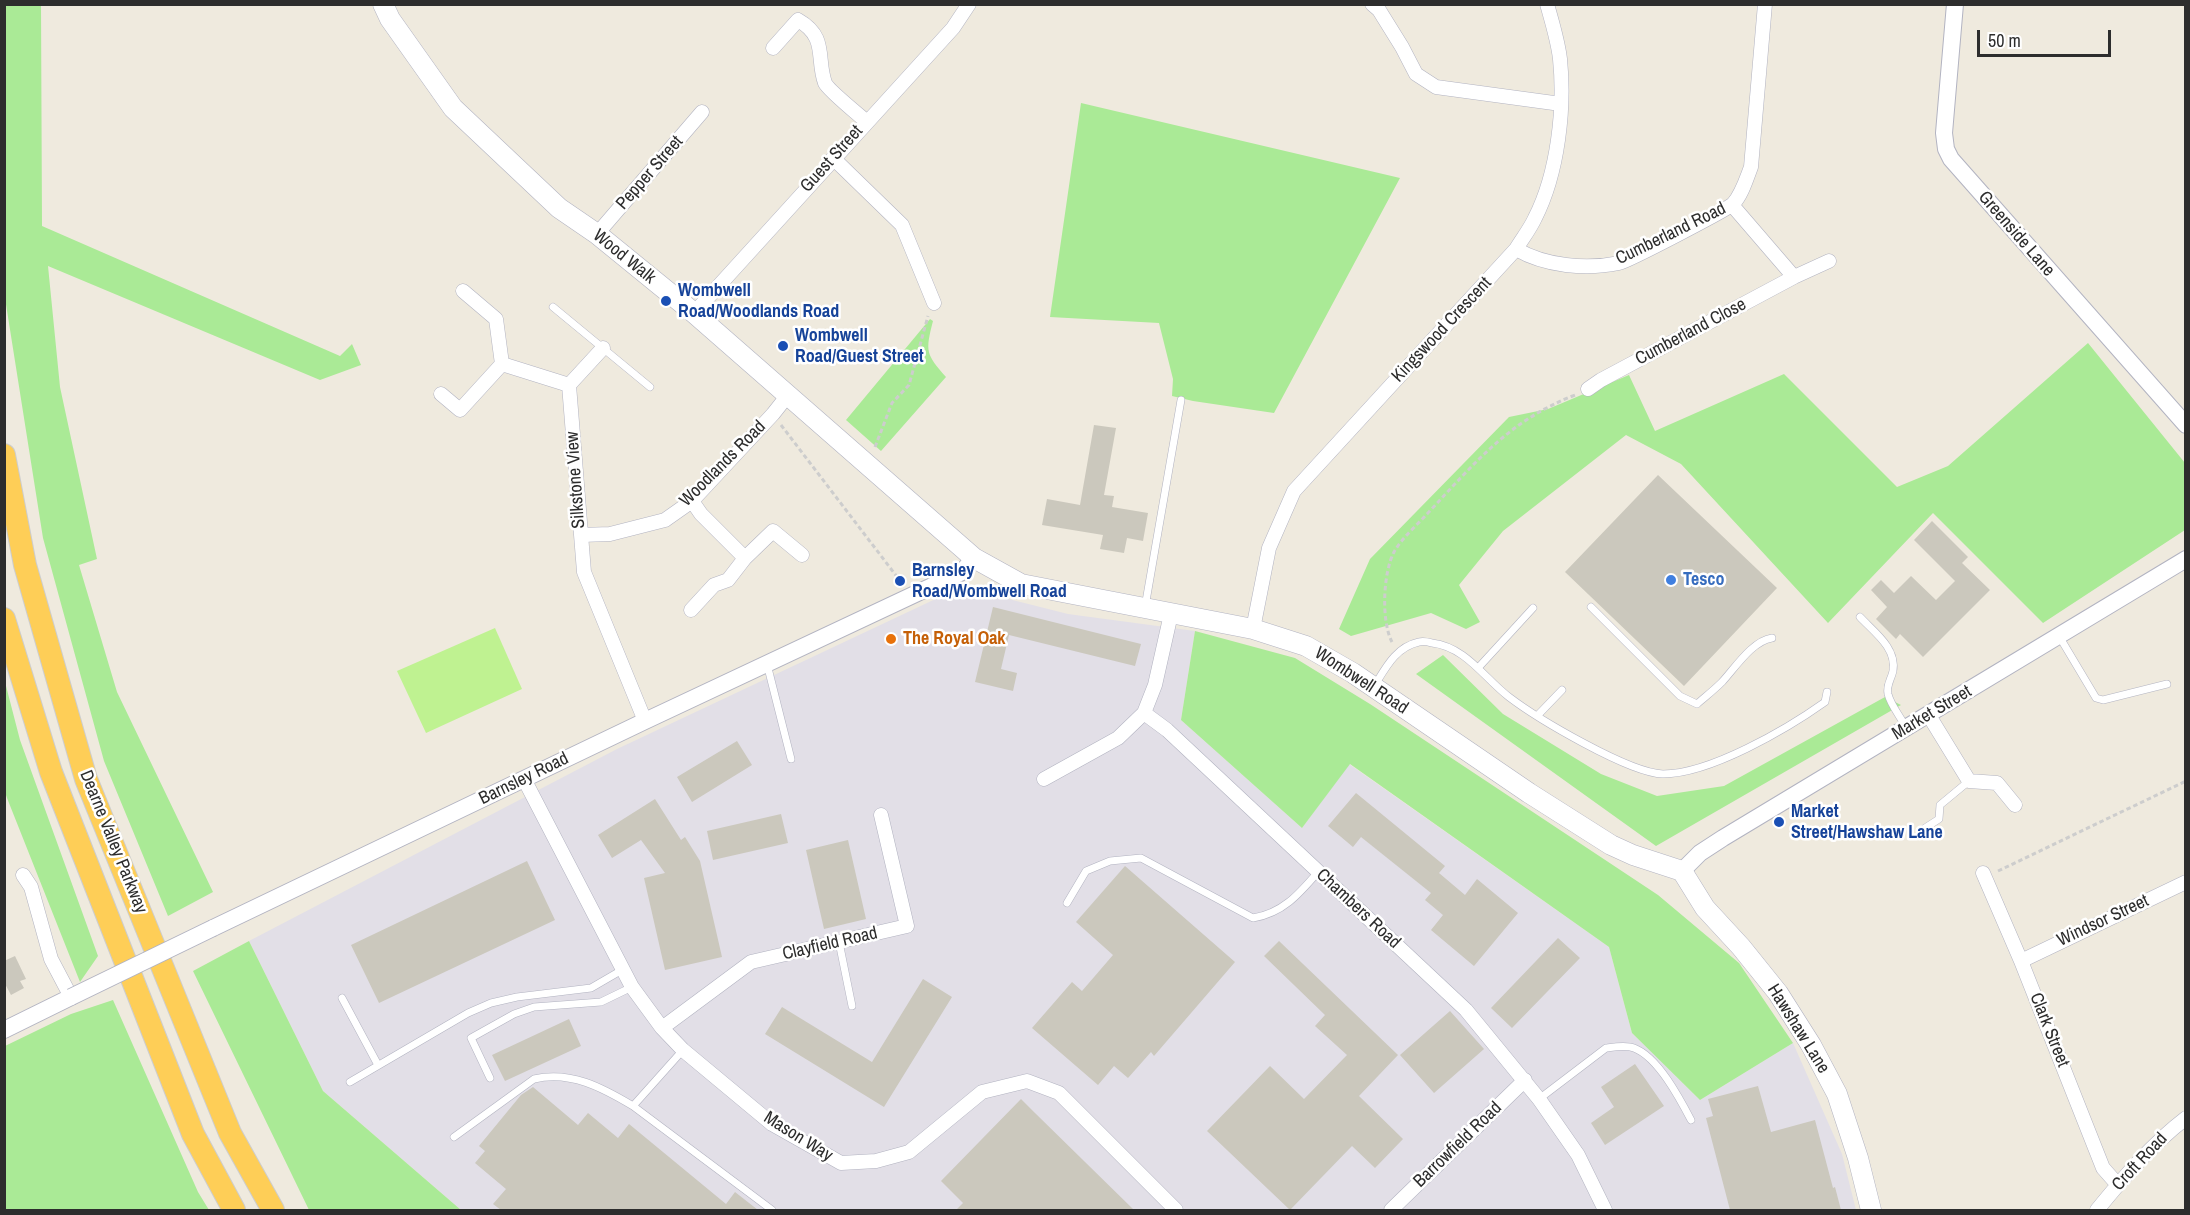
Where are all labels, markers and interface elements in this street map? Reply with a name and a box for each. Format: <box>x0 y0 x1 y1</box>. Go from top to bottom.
scale bar <box>1980 18 2114 56</box>
text: 50 m <box>1988 28 2021 53</box>
street label: Guest Street <box>796 121 868 197</box>
street label: Pepper Street <box>612 132 688 214</box>
street label: Greenside Lane <box>1973 187 2059 281</box>
street label: Cumberland Road <box>1612 198 1730 270</box>
street label: Wood Walk <box>588 225 660 289</box>
street label: Kingswood Crescent <box>1388 273 1496 387</box>
place label: Wombwell Road/Woodlands Road <box>678 280 839 322</box>
marker: Wombwell Road/Woodlands Road <box>659 294 673 308</box>
street label: Cumberland Close <box>1632 294 1750 370</box>
place label: Wombwell Road/Guest Street <box>795 325 924 368</box>
marker: Wombwell Road/Guest Street <box>776 339 790 353</box>
street label: Woodlands Road <box>675 416 771 512</box>
street label: Silkstone View <box>562 431 590 529</box>
place label: Barnsley Road/Wombwell Road <box>912 560 1067 602</box>
place label: Tesco <box>1683 569 1725 591</box>
marker: Tesco <box>1664 573 1678 587</box>
marker: Barnsley Road/Wombwell Road <box>893 574 907 588</box>
place label: The Royal Oak <box>903 628 1006 650</box>
marker: The Royal Oak <box>884 632 898 646</box>
street label: Wombwell Road <box>1310 643 1412 719</box>
street label: Market Street <box>1888 681 1976 745</box>
street label: Barnsley Road <box>476 748 572 810</box>
street label: Dearne Valley Parkway <box>74 767 152 917</box>
place label: Market Street/Hawshaw Lane <box>1791 801 1943 844</box>
marker: Market Street/Hawshaw Lane <box>1772 815 1786 829</box>
street label: Chambers Road <box>1311 864 1405 954</box>
street label: Windsor Street <box>2054 890 2152 952</box>
street label: Clayfield Road <box>780 923 880 965</box>
street label: Hawshaw Lane <box>1762 980 1834 1078</box>
street label: Clark Street <box>2024 990 2074 1070</box>
street label: Barrowfield Road <box>1409 1098 1507 1192</box>
street label: Mason Way <box>759 1107 837 1167</box>
street label: Croft Road <box>2108 1129 2172 1195</box>

